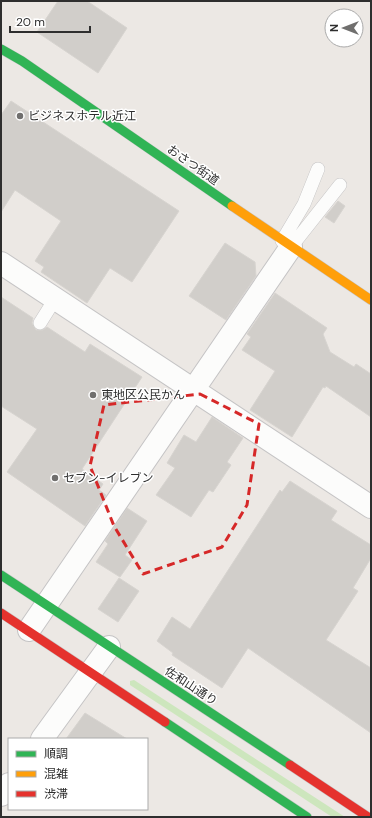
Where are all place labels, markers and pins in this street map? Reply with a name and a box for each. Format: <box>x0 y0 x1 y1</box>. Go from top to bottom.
place label: ビジネスホテル近江 <box>28 108 136 124</box>
marker: ビジネスホテル近江 <box>15 111 25 121</box>
place label: 東地区公民かん <box>101 387 185 403</box>
marker: 東地区公民かん <box>88 390 98 400</box>
place label: セブン-イレブン <box>63 470 154 486</box>
marker: セブン-イレブン <box>50 473 60 483</box>

